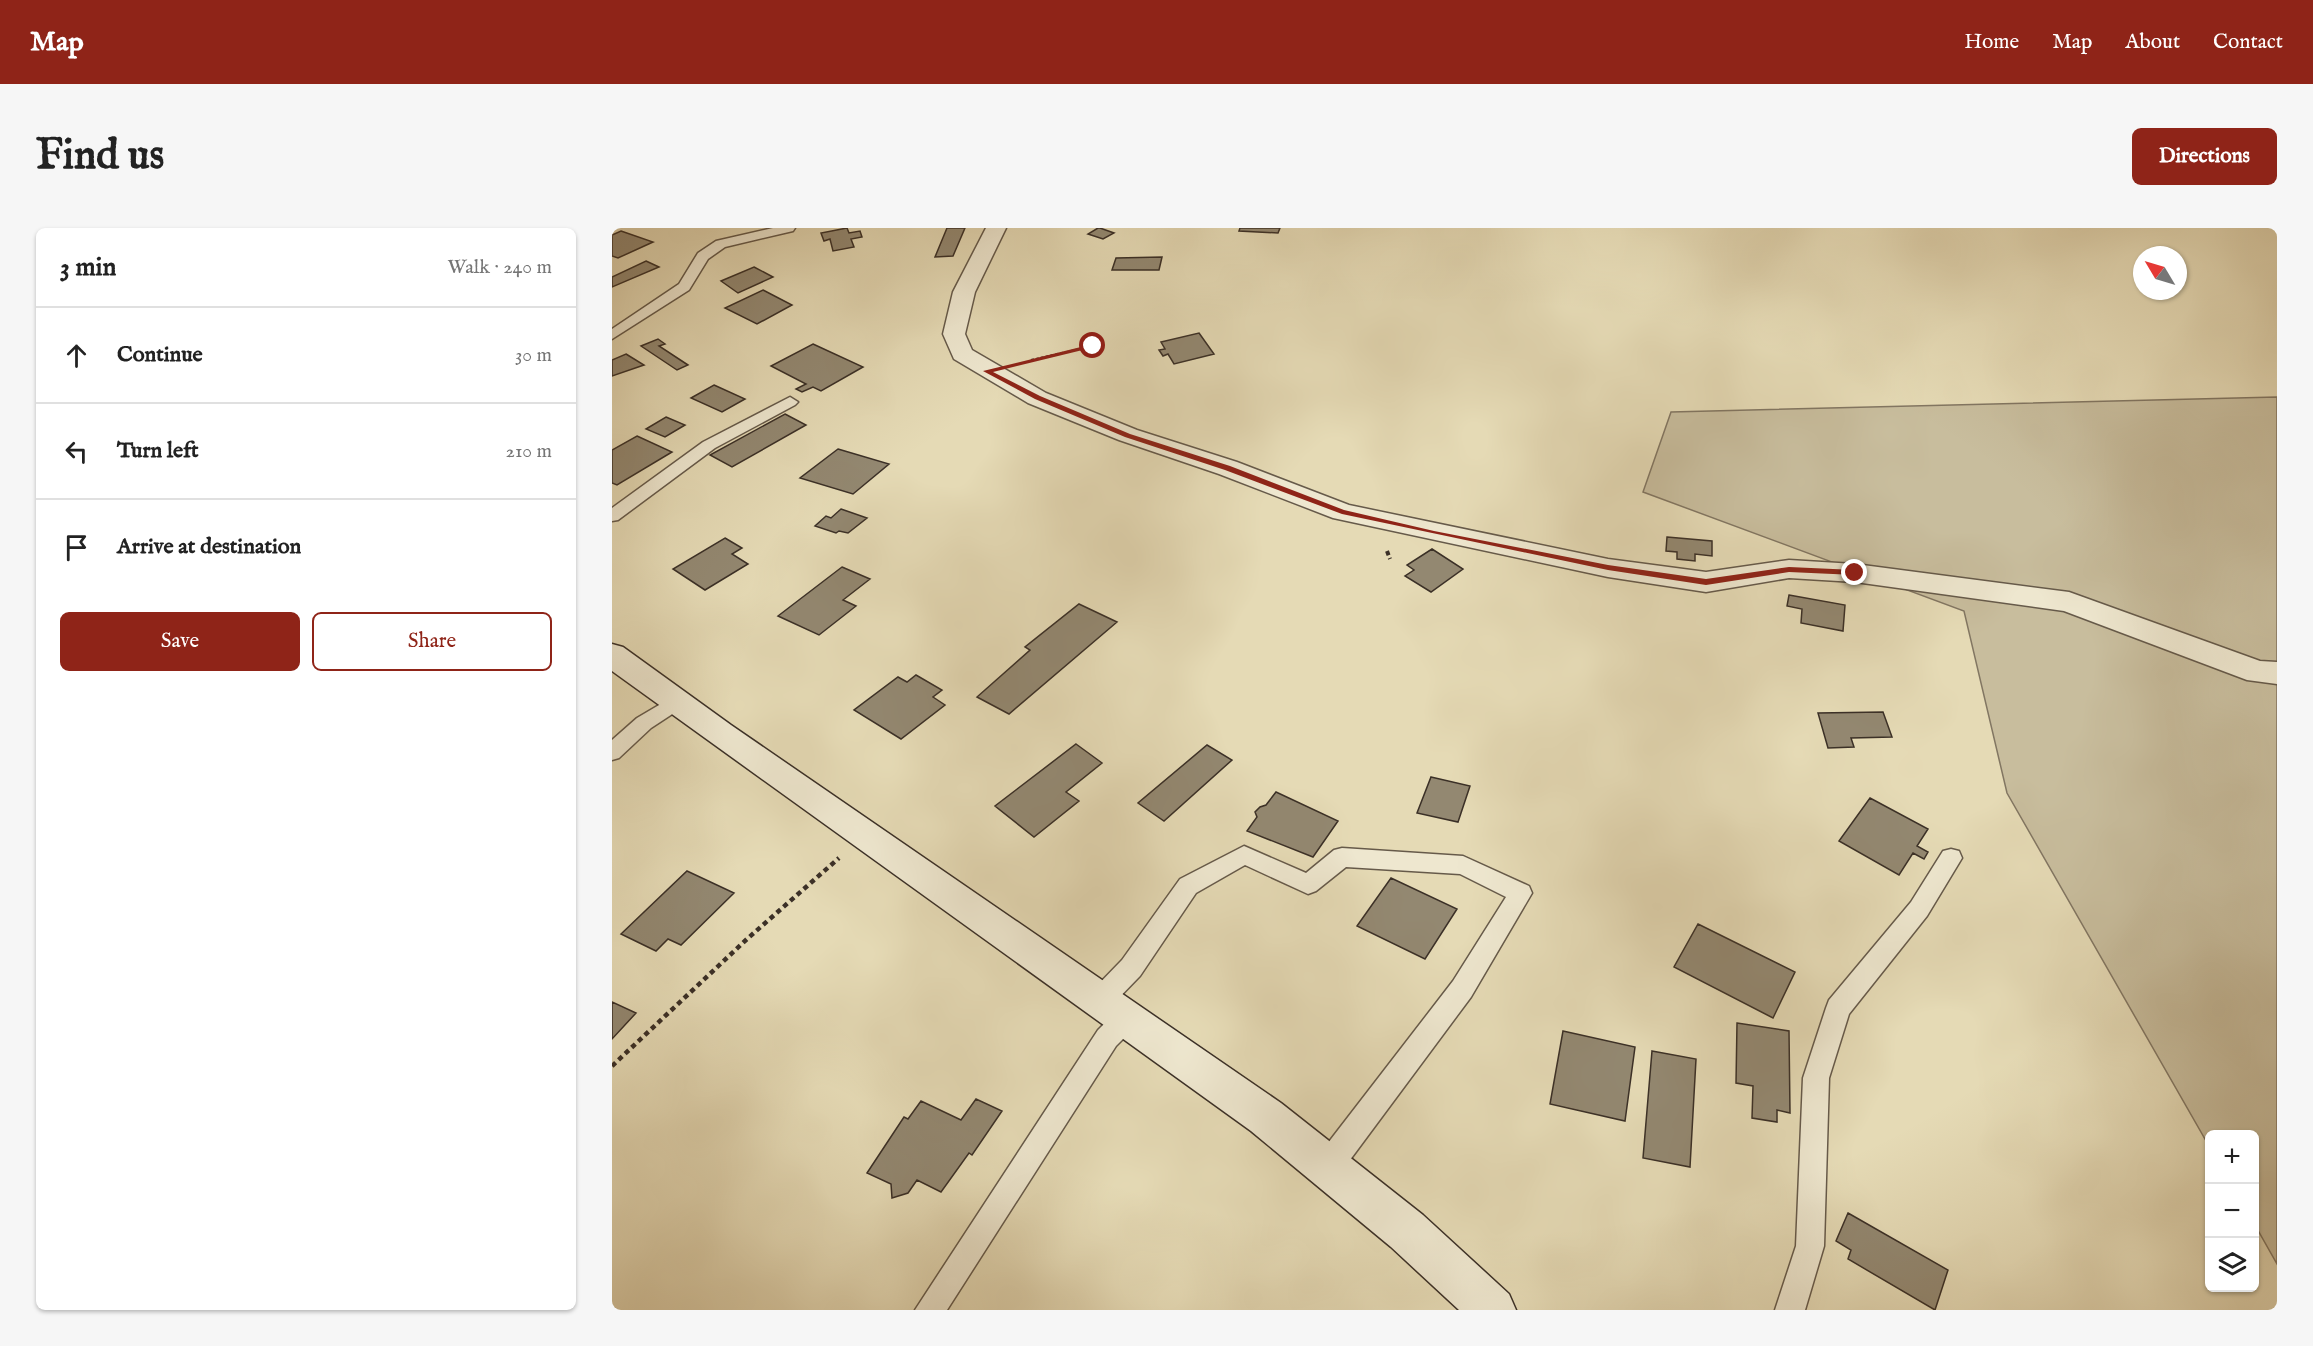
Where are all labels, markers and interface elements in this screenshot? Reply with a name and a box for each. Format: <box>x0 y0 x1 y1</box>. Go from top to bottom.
text: Map <box>30 25 84 60</box>
text: Home <box>1964 29 2019 56</box>
text: Map <box>2052 29 2092 56</box>
text: About <box>2125 29 2180 56</box>
text: Contact <box>2213 29 2283 56</box>
button: Directions <box>2132 128 2277 185</box>
text: Find us <box>36 130 164 183</box>
north arrow <box>2133 246 2187 300</box>
text: 3 min <box>60 251 116 284</box>
text: Walk · 240 m <box>447 255 552 280</box>
route start <box>1079 332 1105 358</box>
icon: ahead <box>60 339 93 372</box>
text: Continue <box>117 341 203 369</box>
text: 30 m <box>515 343 552 368</box>
icon: left <box>60 435 93 468</box>
text: Turn left <box>117 437 199 465</box>
text: 210 m <box>506 439 552 464</box>
icon: arrive <box>60 531 93 564</box>
text: Arrive at destination <box>117 533 301 561</box>
route end <box>1841 559 1867 585</box>
button: Save <box>60 612 300 671</box>
button: Share <box>312 612 552 671</box>
map controls <box>2205 1130 2259 1292</box>
button: + <box>2205 1130 2259 1184</box>
button: − <box>2205 1184 2259 1238</box>
button: layers <box>2205 1238 2259 1292</box>

